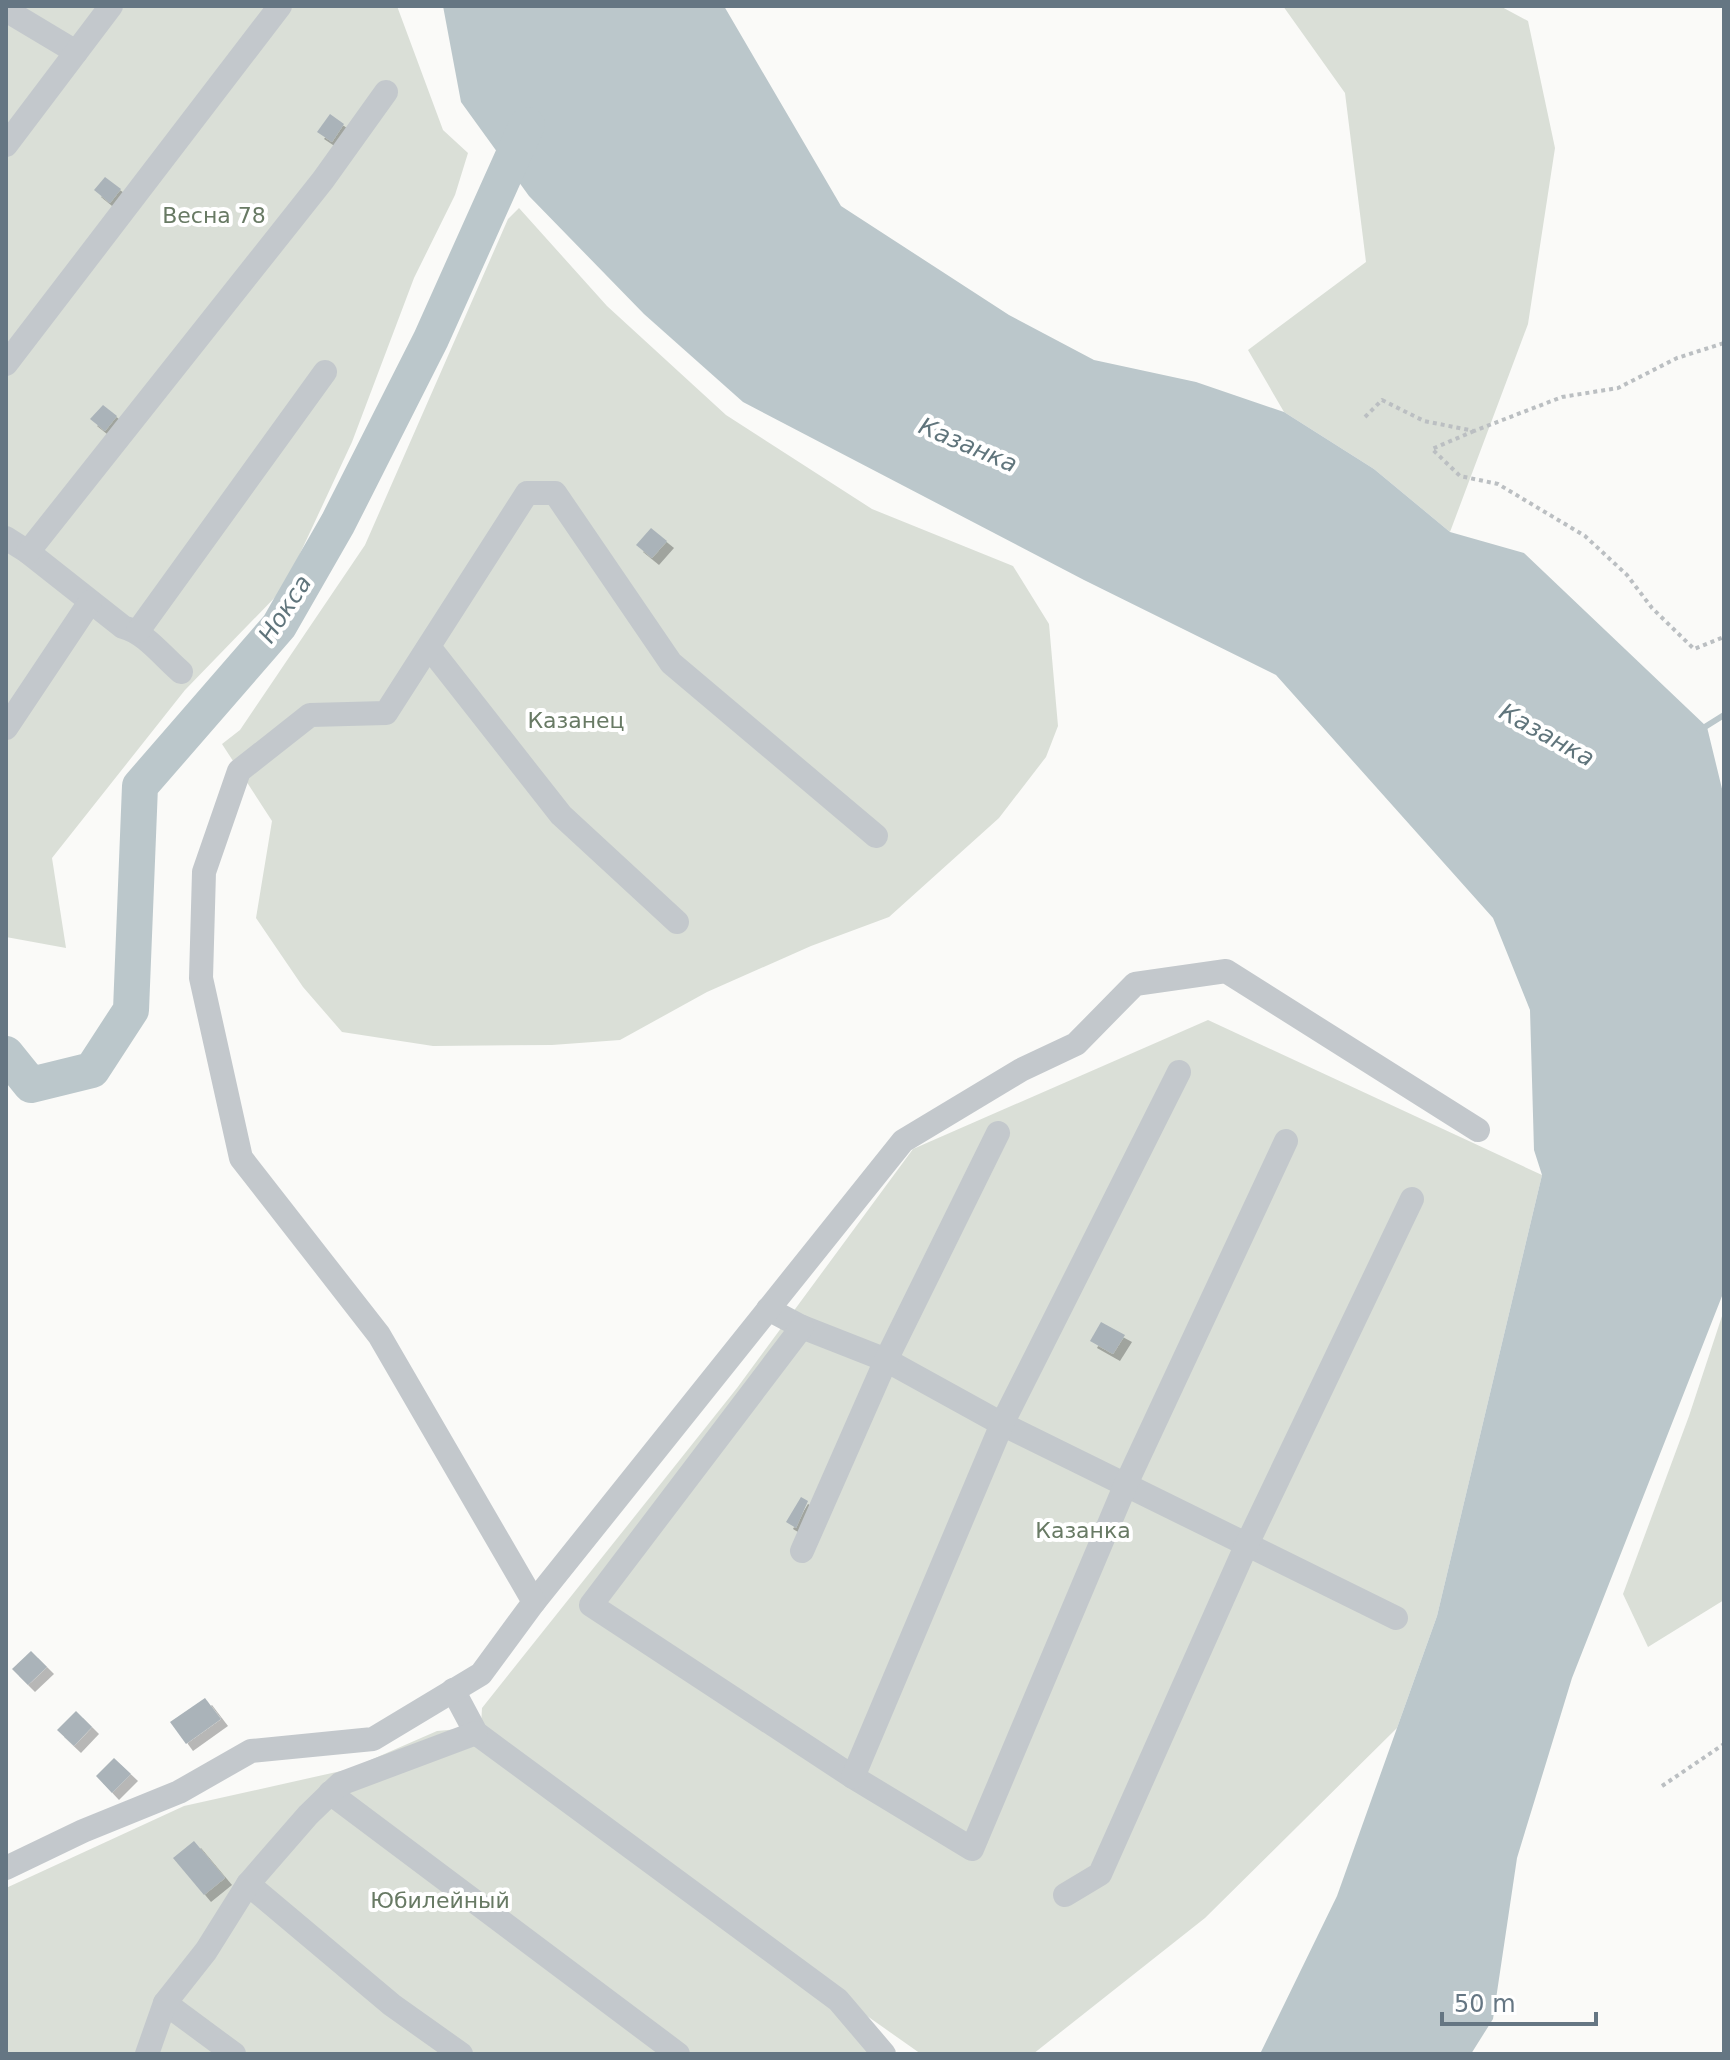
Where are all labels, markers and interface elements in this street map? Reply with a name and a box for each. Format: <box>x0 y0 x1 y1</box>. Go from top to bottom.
park label: Весна 78 <box>162 203 266 228</box>
water label: Казанка <box>915 412 1021 478</box>
water label: Нокса <box>253 570 317 648</box>
water label: Казанка <box>1495 698 1599 772</box>
park label: Казанец <box>527 708 625 733</box>
park label: Казанка <box>1035 1518 1131 1543</box>
park label: Юбилейный <box>370 1888 510 1913</box>
scale bar <box>1442 1976 1596 2026</box>
text: 50 m <box>1454 1990 1516 2018</box>

